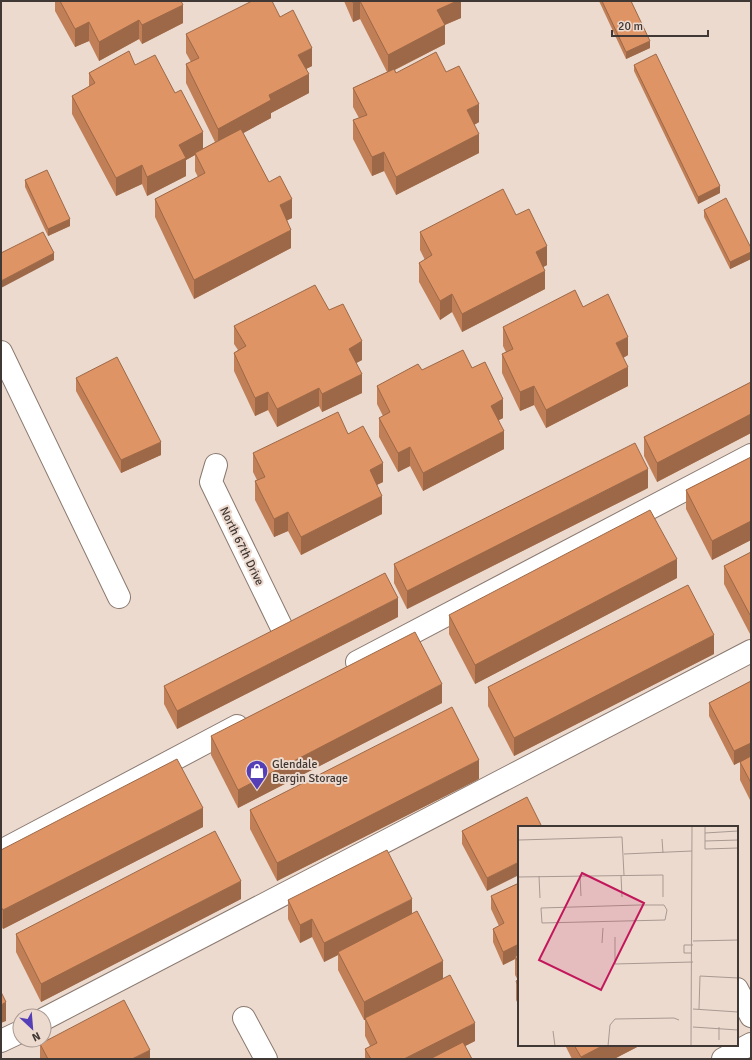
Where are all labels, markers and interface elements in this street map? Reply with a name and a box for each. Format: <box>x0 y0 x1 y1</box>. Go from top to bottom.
scale bar <box>612 12 708 38</box>
text: 20 m <box>618 19 643 34</box>
street label: North 67th Drive <box>216 504 267 588</box>
place label: Glendale Bargin Storage <box>272 757 348 786</box>
shop icon: Glendale Bargin Storage <box>244 758 270 791</box>
inset map <box>518 826 738 1046</box>
north arrow <box>12 1008 52 1048</box>
text: N <box>30 1029 42 1044</box>

